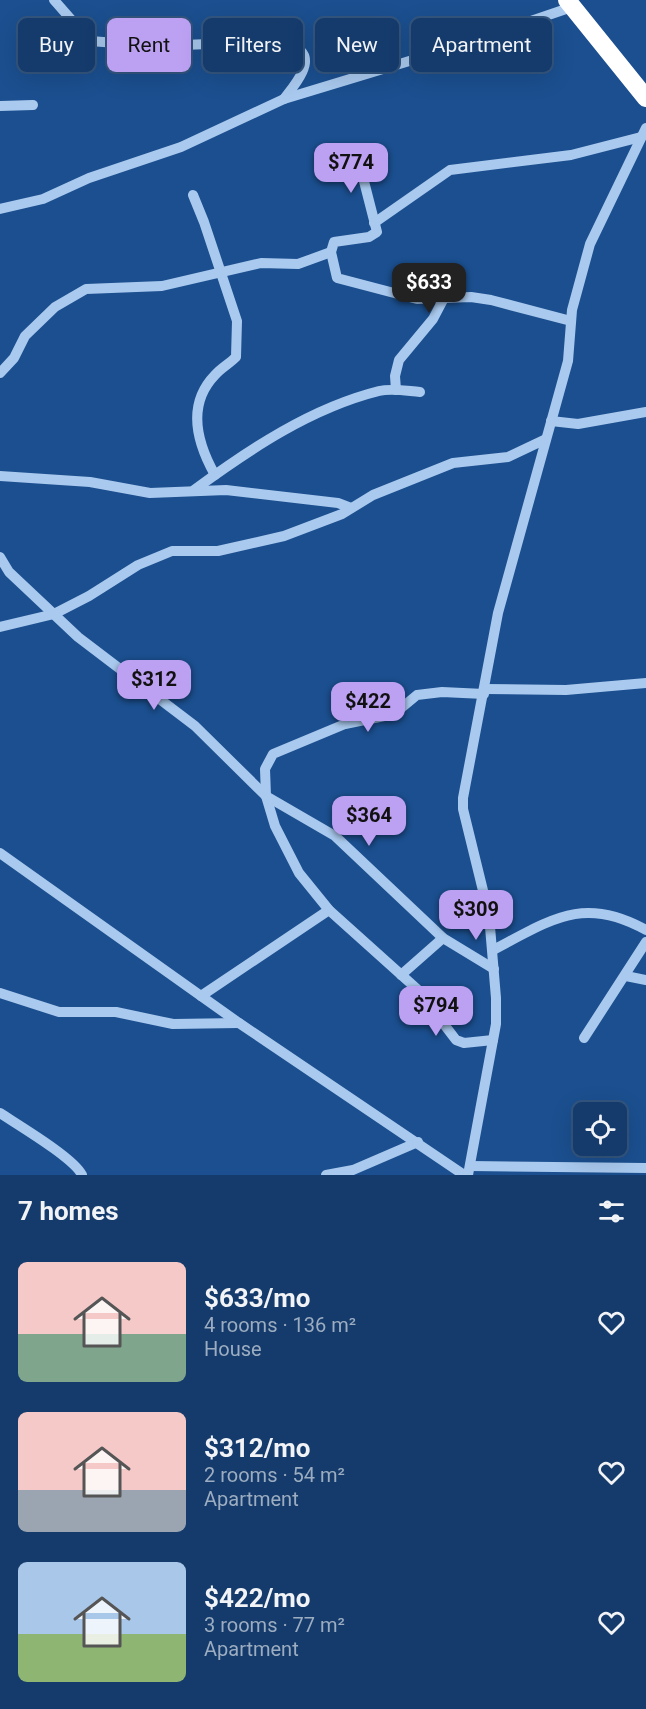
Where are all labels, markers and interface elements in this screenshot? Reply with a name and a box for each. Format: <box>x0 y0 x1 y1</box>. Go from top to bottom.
chip: Buy <box>18 18 95 72</box>
chip: Rent <box>107 18 191 72</box>
chip: Filters <box>203 18 303 72</box>
chip: New <box>315 18 399 72</box>
chip: Apartment <box>411 18 552 72</box>
pin: $774 <box>315 143 387 194</box>
text: $774 <box>328 150 374 174</box>
pin: $633 <box>393 263 465 314</box>
text: $633 <box>406 270 452 294</box>
pin: $312 <box>118 660 190 711</box>
text: $312 <box>131 667 177 691</box>
pin: $422 <box>332 682 404 733</box>
text: $422 <box>345 689 391 713</box>
pin: $364 <box>333 796 405 847</box>
text: $364 <box>346 803 392 827</box>
pin: $309 <box>440 890 512 941</box>
text: $309 <box>453 897 499 921</box>
pin: $794 <box>400 986 472 1037</box>
text: $794 <box>413 993 459 1017</box>
map controls <box>573 1102 627 1156</box>
button: locate <box>573 1102 627 1156</box>
icon: filters <box>595 1195 628 1228</box>
text: 7 homes <box>18 1196 119 1226</box>
text: $633/mo <box>204 1283 311 1313</box>
icon: home <box>66 1286 138 1358</box>
icon: heart <box>595 1306 628 1339</box>
text: 4 rooms · 136 m² <box>204 1313 356 1337</box>
text: House <box>204 1337 262 1361</box>
text: $312/mo <box>204 1433 311 1463</box>
icon: home <box>66 1436 138 1508</box>
icon: heart <box>595 1456 628 1489</box>
text: 2 rooms · 54 m² <box>204 1463 345 1487</box>
text: Apartment <box>204 1487 299 1511</box>
text: $422/mo <box>204 1583 311 1613</box>
icon: home <box>66 1586 138 1658</box>
icon: heart <box>595 1606 628 1639</box>
text: 3 rooms · 77 m² <box>204 1613 345 1637</box>
text: Apartment <box>204 1637 299 1661</box>

